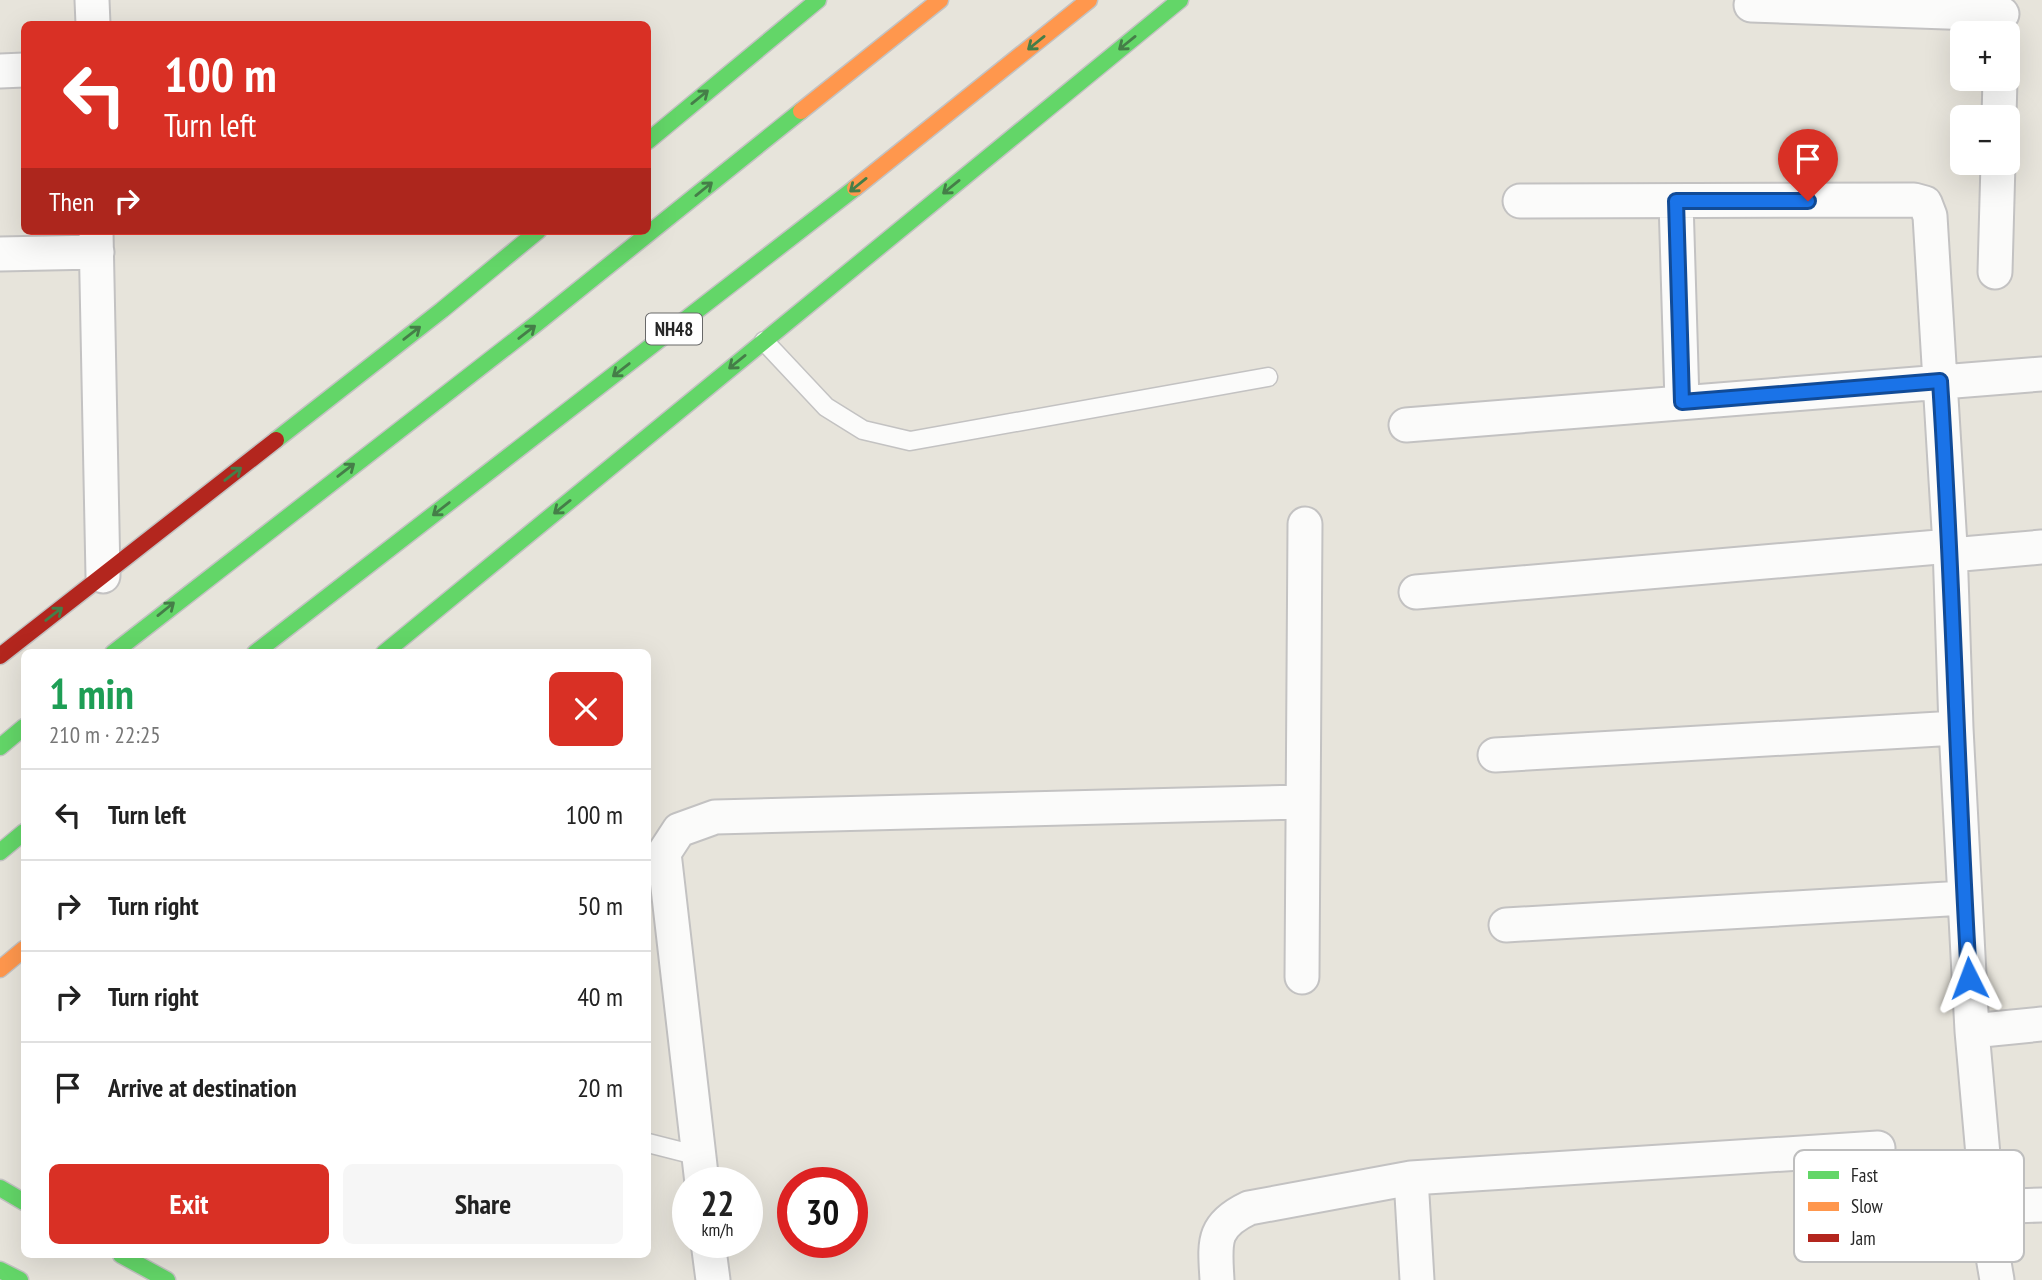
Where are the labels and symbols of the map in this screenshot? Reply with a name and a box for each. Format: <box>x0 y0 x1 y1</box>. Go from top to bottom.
one-way arrow <box>1027 35 1045 50</box>
one-way arrow <box>1119 35 1137 51</box>
one-way arrow <box>691 90 709 105</box>
pin <box>1778 129 1838 201</box>
one-way arrow <box>850 177 868 193</box>
one-way arrow <box>943 179 961 195</box>
one-way arrow <box>694 182 713 197</box>
road number: NH48 <box>646 314 702 344</box>
one-way arrow <box>517 324 535 339</box>
one-way arrow <box>402 326 421 341</box>
one-way arrow <box>729 354 747 370</box>
one-way arrow <box>612 362 631 377</box>
one-way arrow <box>337 463 355 478</box>
one-way arrow <box>223 466 242 481</box>
one-way arrow <box>553 499 571 515</box>
one-way arrow <box>432 502 451 517</box>
one-way arrow <box>157 602 175 617</box>
one-way arrow <box>44 607 63 622</box>
position arrow <box>1932 941 2006 1015</box>
legend <box>1794 1150 2024 1262</box>
text: Fast <box>1851 1163 1879 1187</box>
speed limit sign: 30 <box>777 1167 868 1258</box>
text: Slow <box>1851 1194 1884 1218</box>
text: Jam <box>1850 1226 1876 1250</box>

